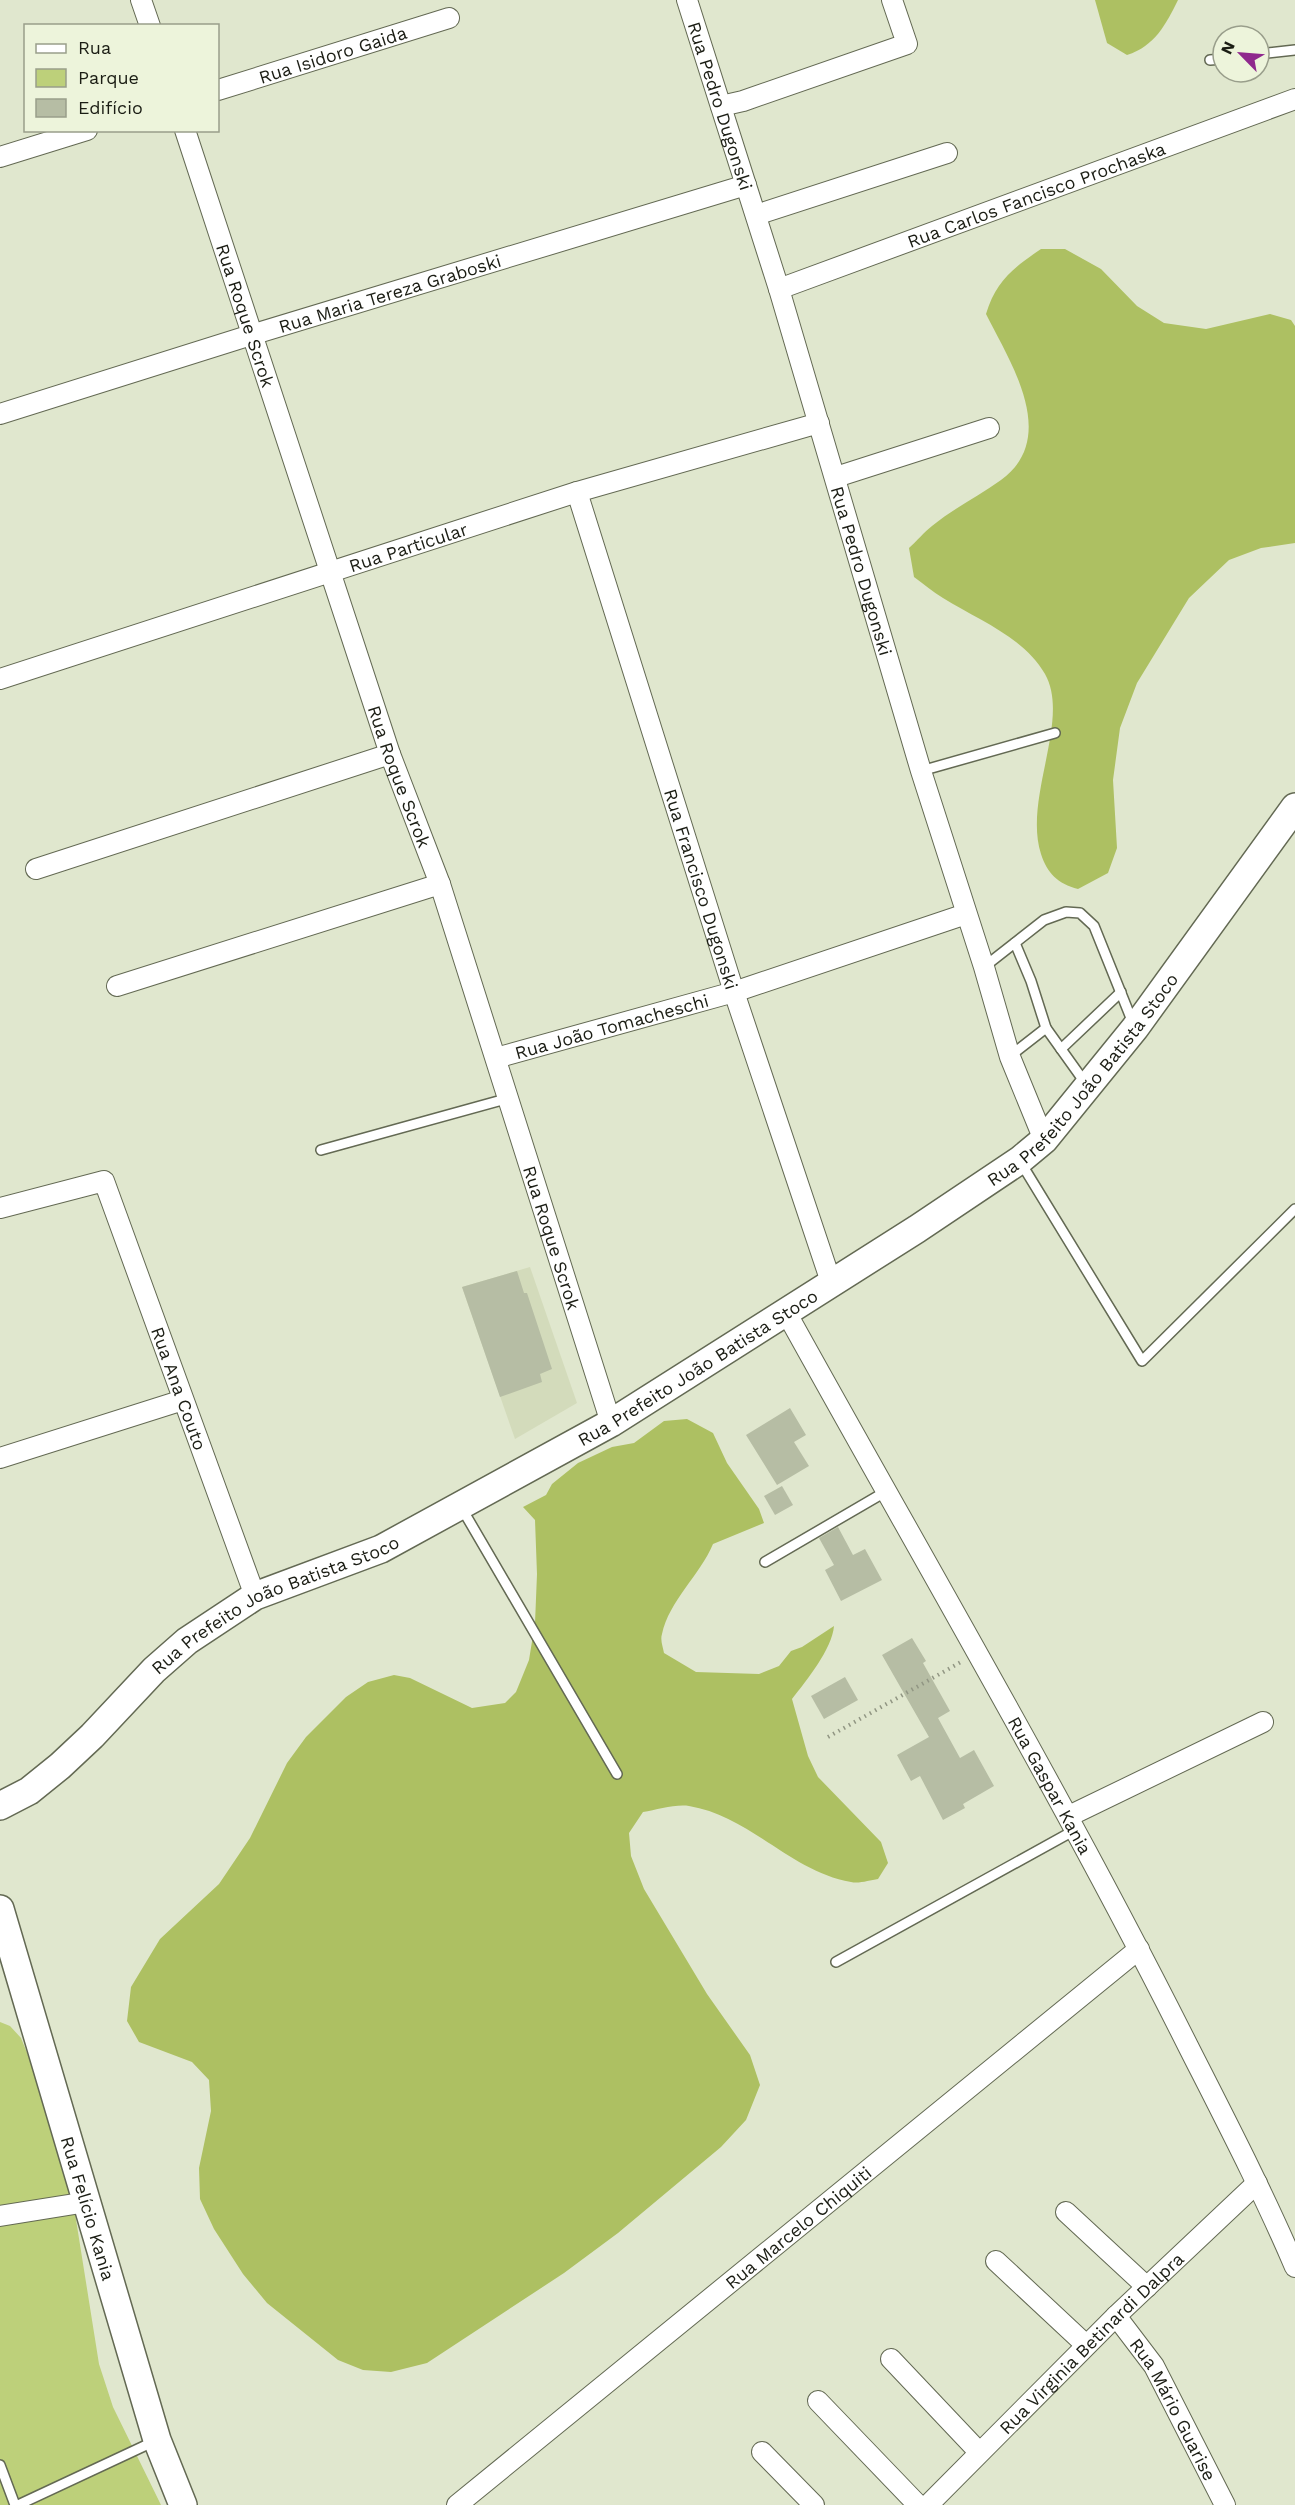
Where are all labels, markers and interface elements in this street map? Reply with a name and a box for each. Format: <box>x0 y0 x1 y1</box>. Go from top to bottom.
street label: Rua Pedro Dugonski <box>684 19 757 193</box>
street label: Rua Isidoro Gaida <box>256 21 409 87</box>
legend <box>24 24 219 132</box>
north arrow <box>1211 24 1271 84</box>
text: Rua <box>78 37 111 58</box>
text: N <box>1217 38 1239 57</box>
text: Parque <box>78 67 139 88</box>
text: Edifício <box>78 97 143 118</box>
street label: Rua Carlos Fancisco Prochaska <box>904 137 1168 251</box>
street label: Rua Roque Scrok <box>212 241 279 390</box>
street label: Rua Maria Tereza Graboski <box>276 249 503 337</box>
street label: Rua Pedro Dugonski <box>827 484 897 658</box>
street label: Rua Particular <box>346 518 470 576</box>
street label: Rua Roque Scrok <box>364 702 435 850</box>
street label: Rua Francisco Dugonski <box>660 786 743 992</box>
street label: Rua Prefeito João Batista Stoco <box>983 969 1182 1190</box>
street label: Rua João Tomacheschi <box>512 989 711 1063</box>
street label: Rua Roque Scrok <box>519 1163 585 1312</box>
street label: Rua Prefeito João Batista Stoco <box>574 1284 821 1450</box>
street label: Rua Ana Couto <box>147 1324 211 1453</box>
street label: Rua Prefeito João Batista Stoco <box>147 1531 402 1678</box>
street label: Rua Gaspar Kania <box>1004 1713 1096 1858</box>
street label: Rua Felício Kania <box>57 2134 120 2283</box>
street label: Rua Marcelo Chiquiti <box>721 2161 875 2293</box>
street label: Rua Virginia Betinardi Dalpra <box>995 2248 1188 2438</box>
street label: Rua Mário Guarise <box>1126 2334 1221 2484</box>

